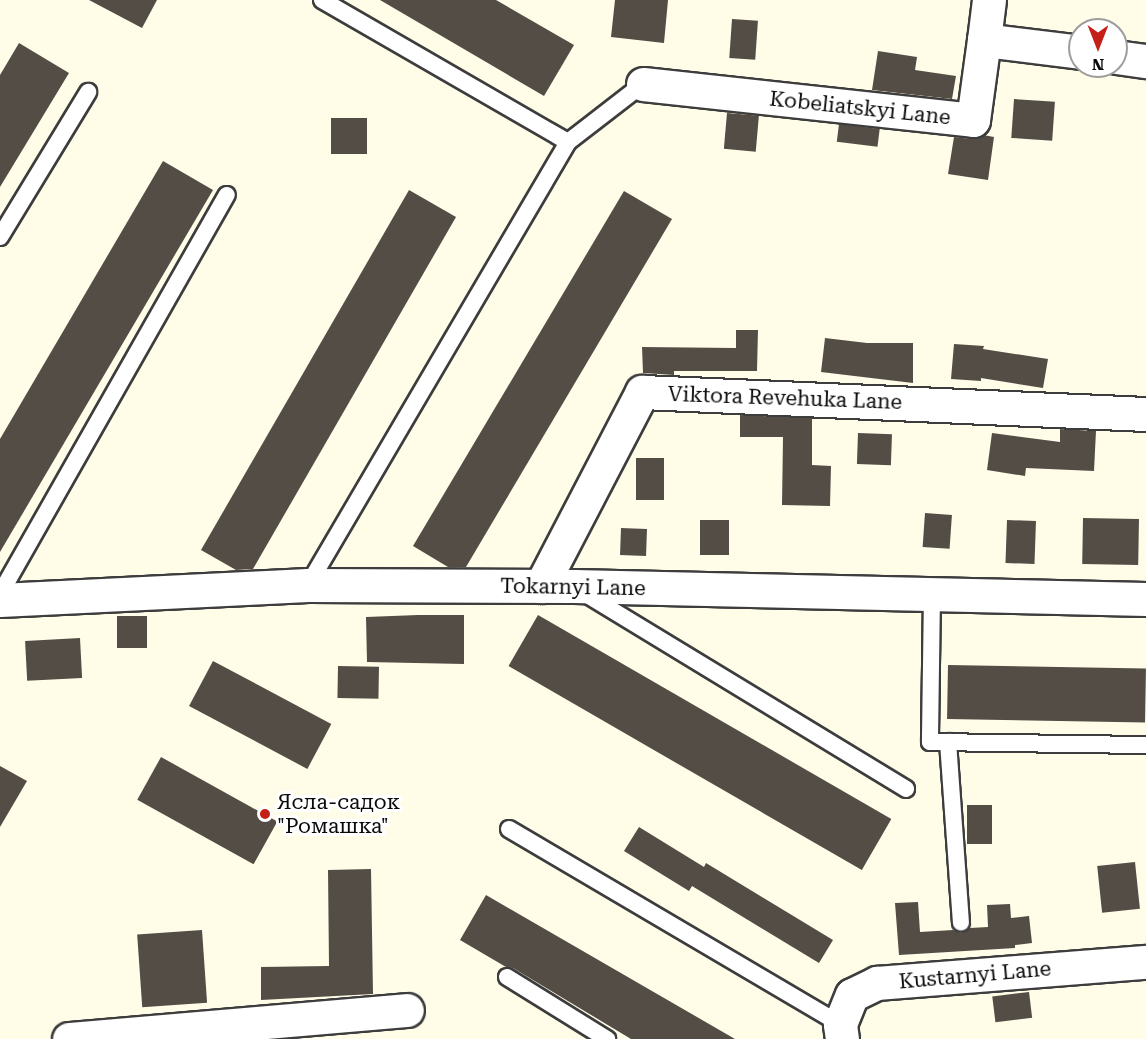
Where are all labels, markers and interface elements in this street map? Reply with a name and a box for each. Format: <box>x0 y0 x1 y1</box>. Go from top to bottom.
north arrow <box>1068 18 1128 78</box>
text: N <box>1092 55 1104 74</box>
street label: Kobeliatskyi Lane <box>768 86 952 130</box>
street label: Viktora Revehuka Lane <box>667 381 903 415</box>
street label: Tokarnyi Lane <box>500 573 646 601</box>
place label: Ясла-садок "Ромашка" <box>277 789 400 839</box>
marker: Ясла-садок "Ромашка" <box>258 807 272 821</box>
street label: Kustarnyi Lane <box>898 956 1052 994</box>

